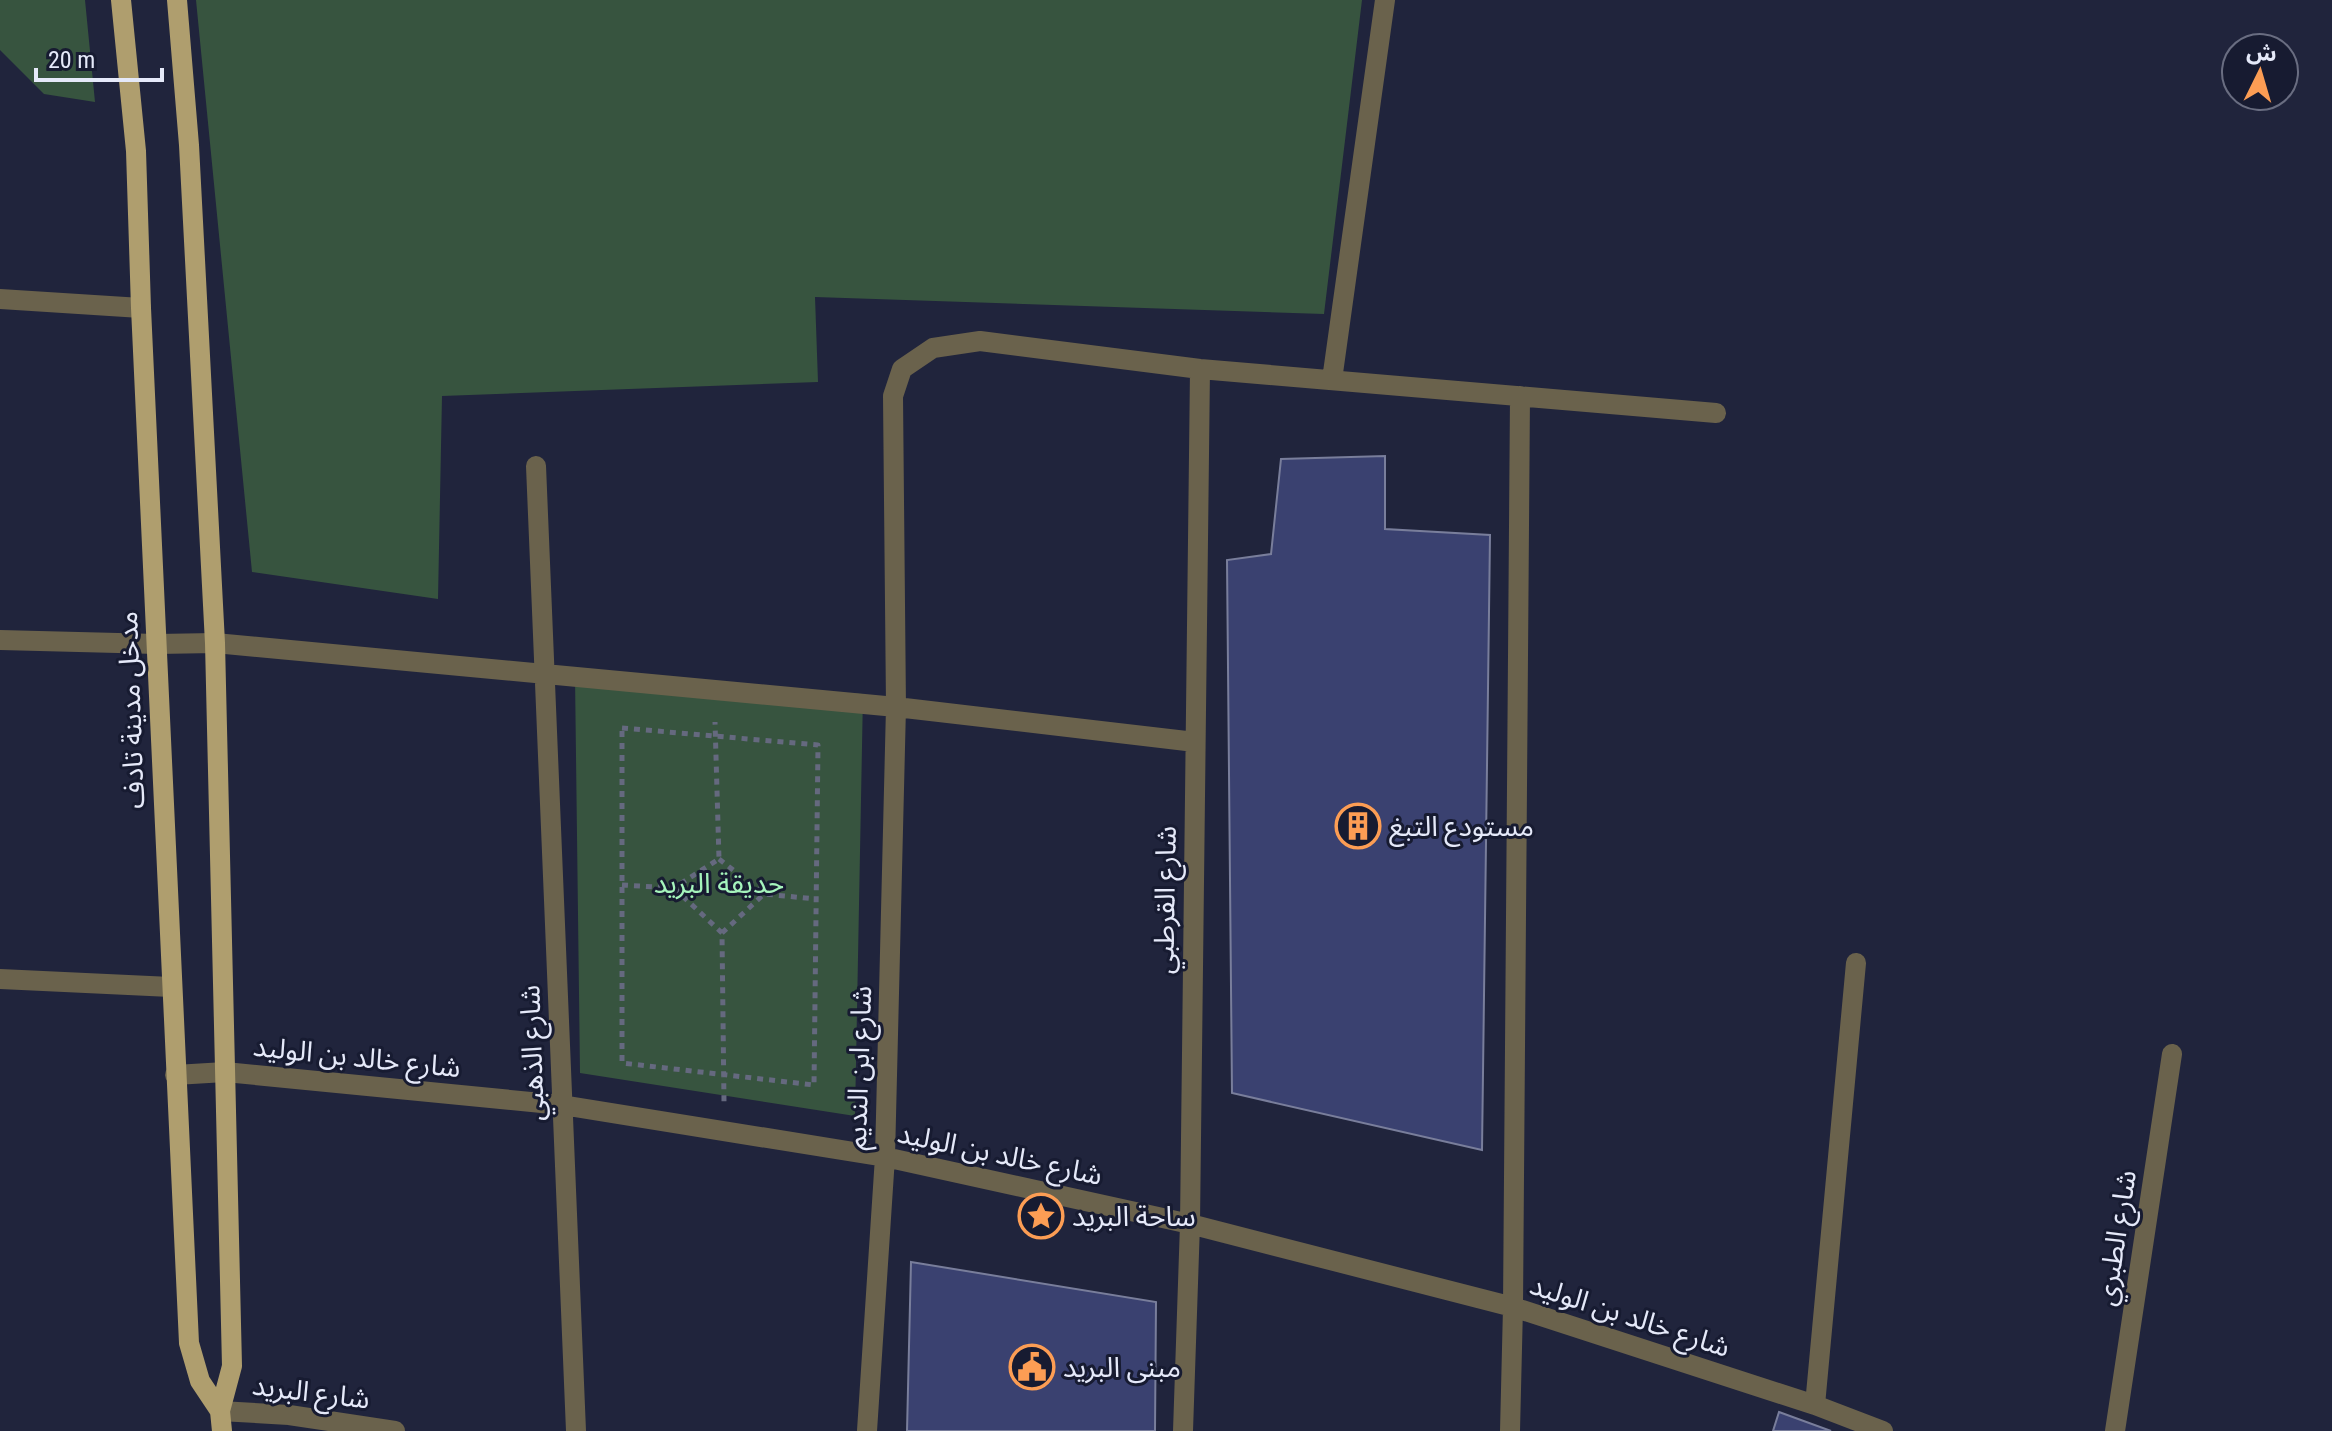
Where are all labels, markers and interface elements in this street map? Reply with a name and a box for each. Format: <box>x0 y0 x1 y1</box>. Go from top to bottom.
scale bar <box>36 32 162 82</box>
north arrow <box>2220 32 2300 112</box>
text: ش <box>2246 39 2278 66</box>
text: 20 m <box>48 46 95 74</box>
street label: مدخل مدينة تادف <box>111 611 151 809</box>
building icon: مستودع التبغ <box>1334 802 1382 850</box>
place label: مستودع التبغ <box>1389 810 1534 847</box>
street label: شارع القرطبي <box>1147 826 1187 974</box>
park label: حديقة البريد <box>654 867 784 900</box>
street label: شارع الذهبي <box>513 984 555 1122</box>
street label: شارع ابن النديم <box>840 985 883 1151</box>
street label: شارع خالد بن الوليد <box>251 1030 462 1088</box>
street label: شارع خالد بن الوليد <box>894 1116 1105 1196</box>
street label: شارع الطبري <box>2089 1168 2147 1309</box>
place icon: ساحة البريد <box>1017 1192 1065 1240</box>
place label: ساحة البريد <box>1072 1200 1196 1233</box>
street label: شارع خالد بن الوليد <box>1525 1268 1734 1368</box>
public building icon: مبنى البريد <box>1008 1343 1056 1391</box>
place label: مبنى البريد <box>1063 1351 1181 1384</box>
street label: شارع البريد <box>250 1368 372 1420</box>

